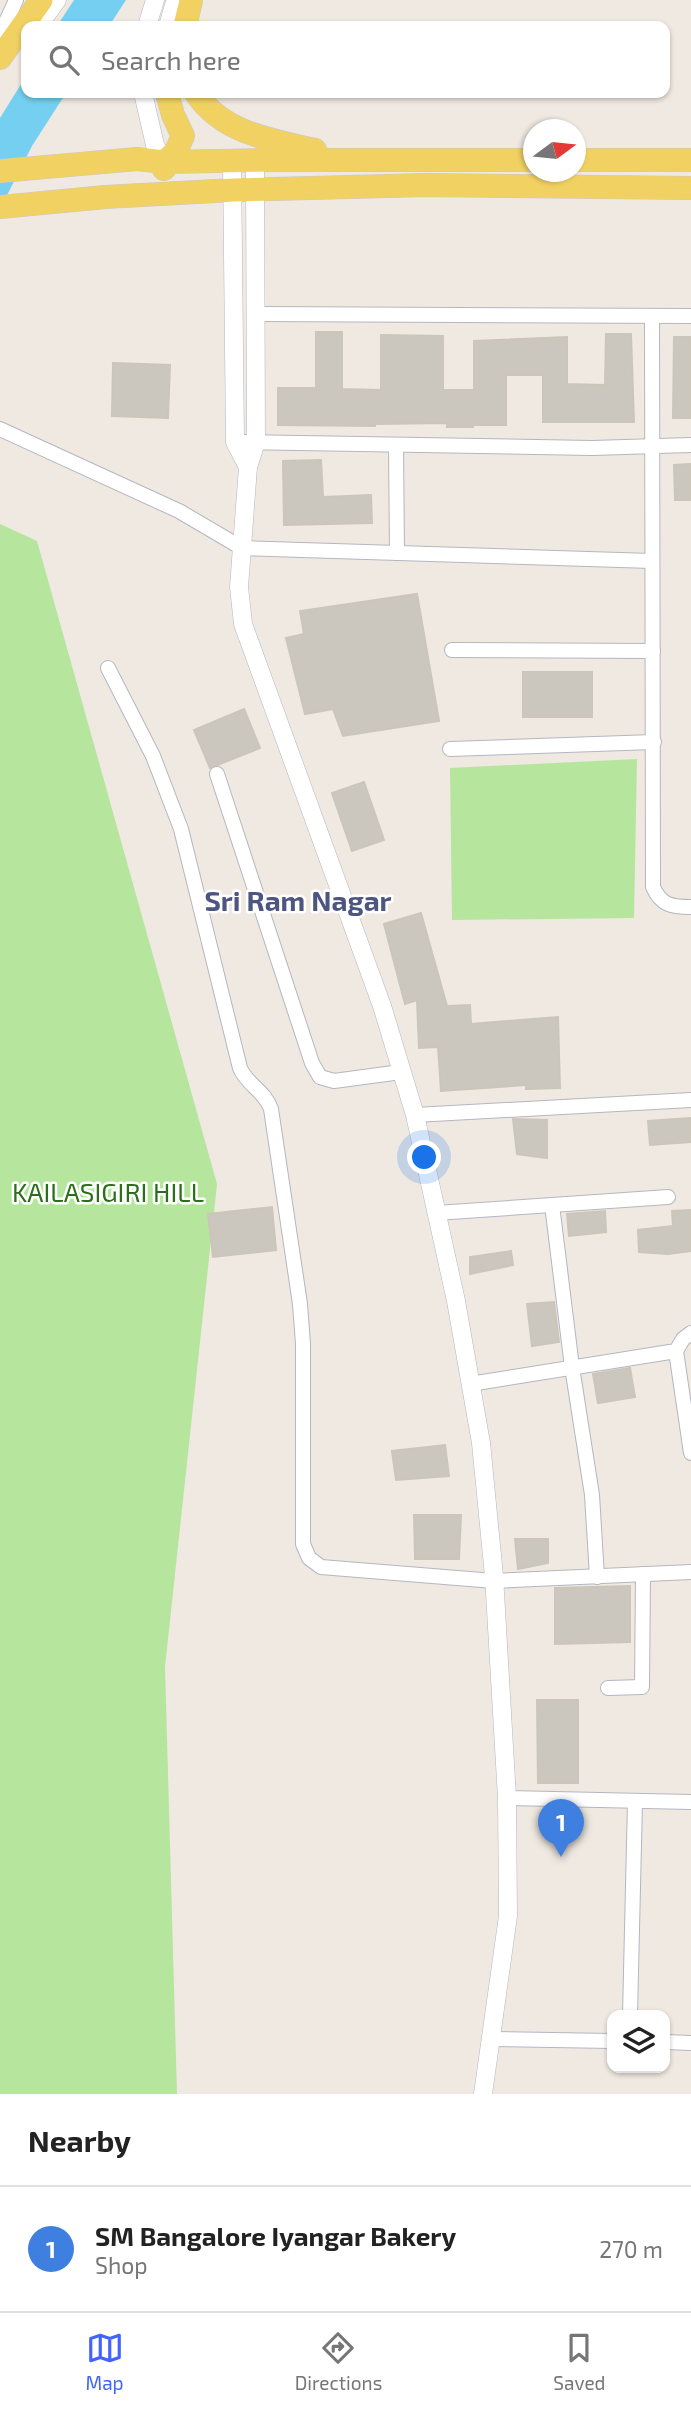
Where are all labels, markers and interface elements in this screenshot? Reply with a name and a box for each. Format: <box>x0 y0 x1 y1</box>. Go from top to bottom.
search box <box>21 21 670 98</box>
icon: search <box>45 41 83 79</box>
text: Search here <box>101 44 241 75</box>
north arrow <box>523 119 586 182</box>
district label: Sri Ram Nagar <box>204 883 392 917</box>
your location <box>407 1140 441 1174</box>
park label: KAILASIGIRI HILL <box>12 1176 204 1207</box>
pin: 1 <box>538 1799 584 1857</box>
map controls <box>607 2010 670 2073</box>
button: layers <box>607 2010 670 2073</box>
text: Nearby <box>28 2122 131 2158</box>
text: SM Bangalore Iyangar Bakery <box>95 2220 456 2251</box>
text: 1 <box>46 2235 56 2263</box>
text: 270 m <box>599 2235 663 2263</box>
text: Shop <box>95 2251 148 2279</box>
tab: Map <box>86 2329 124 2394</box>
tab: Directions <box>295 2329 382 2394</box>
tab: Saved <box>553 2329 605 2394</box>

